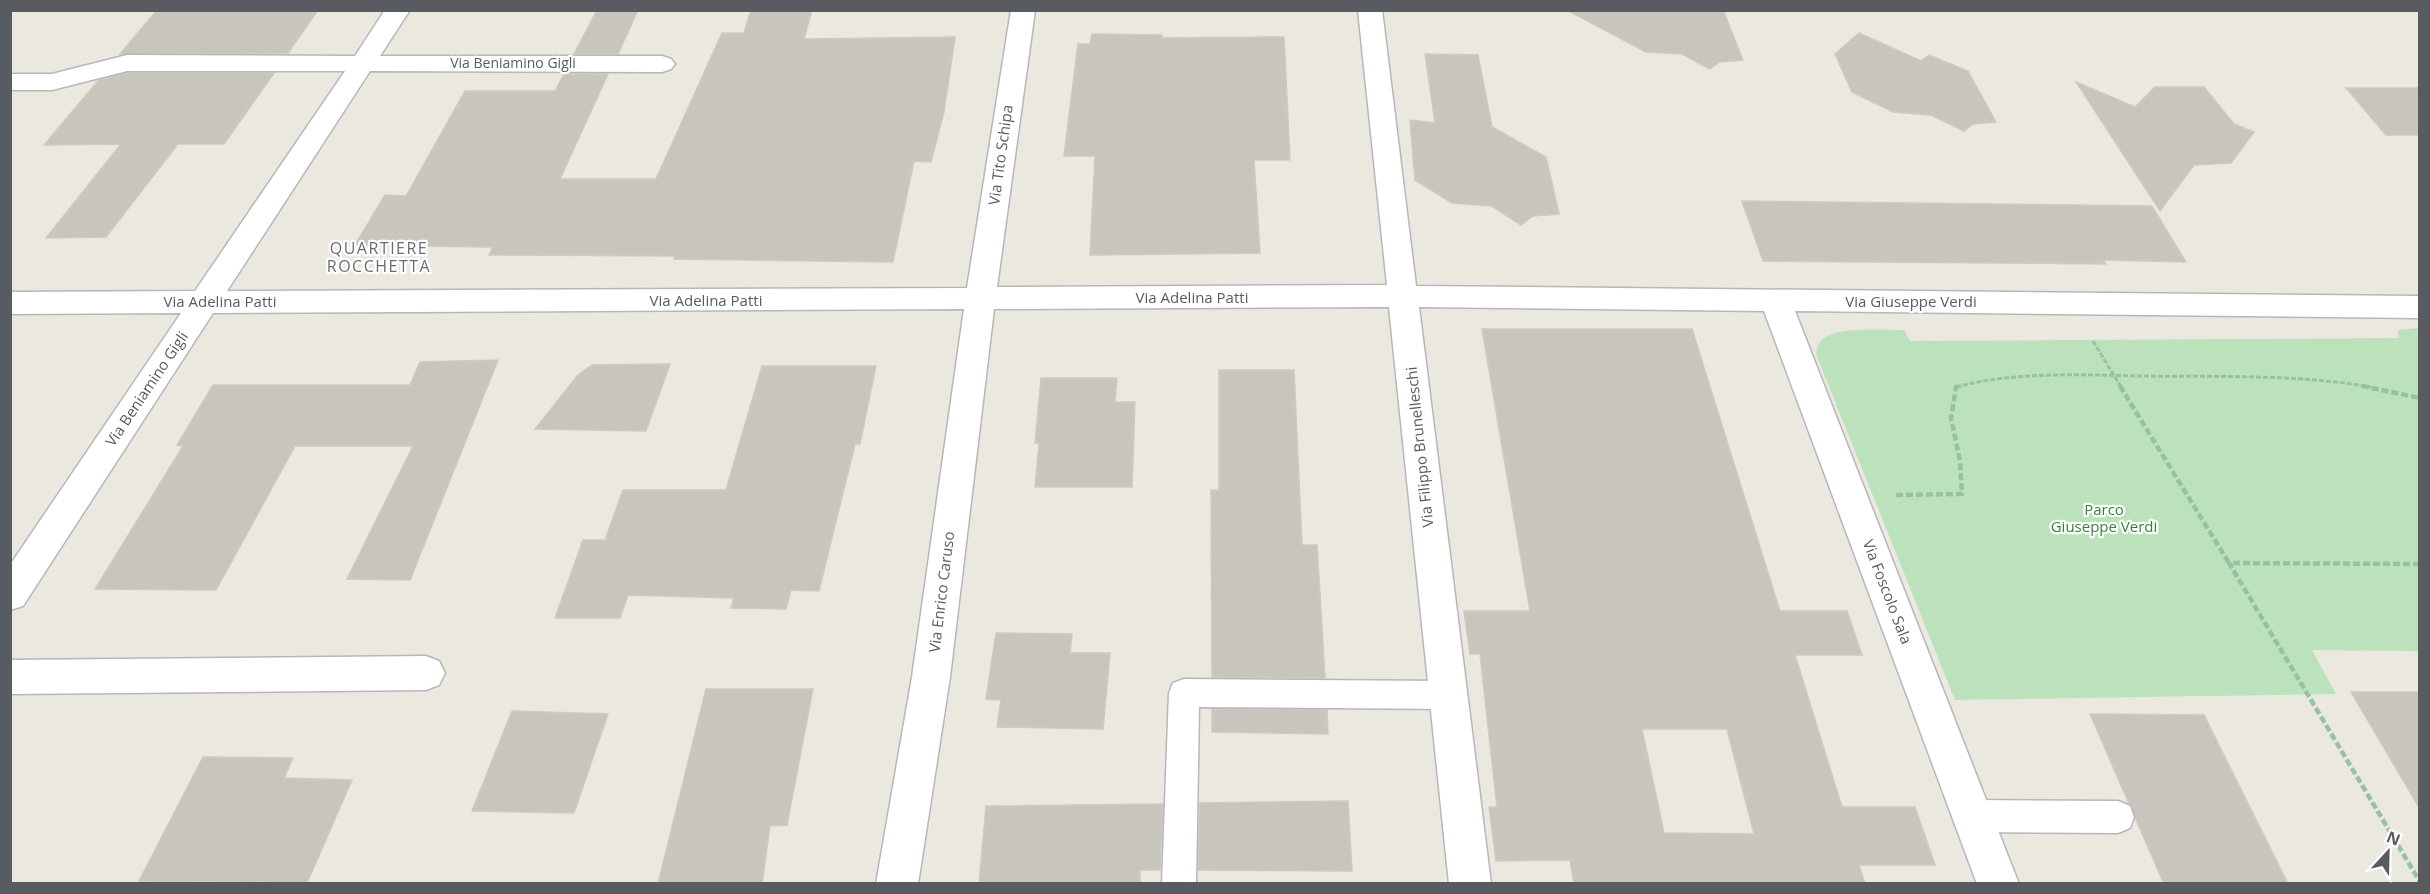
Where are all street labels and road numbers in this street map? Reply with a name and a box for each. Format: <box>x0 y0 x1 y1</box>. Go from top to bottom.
street label: Via Beniamino Gigli <box>450 53 576 72</box>
street label: Via Tito Schipa <box>983 103 1017 206</box>
street label: Via Adelina Patti <box>1136 287 1248 307</box>
street label: Via Adelina Patti <box>650 290 762 310</box>
street label: Via Adelina Patti <box>164 291 276 311</box>
street label: Via Giuseppe Verdi <box>1845 291 1977 311</box>
street label: Via Beniamino Gigli <box>100 327 192 450</box>
street label: Via Filippo Brunelleschi <box>1401 366 1437 528</box>
street label: Via Enrico Caruso <box>924 530 958 654</box>
street label: Via Foscolo Sala <box>1859 536 1917 647</box>

